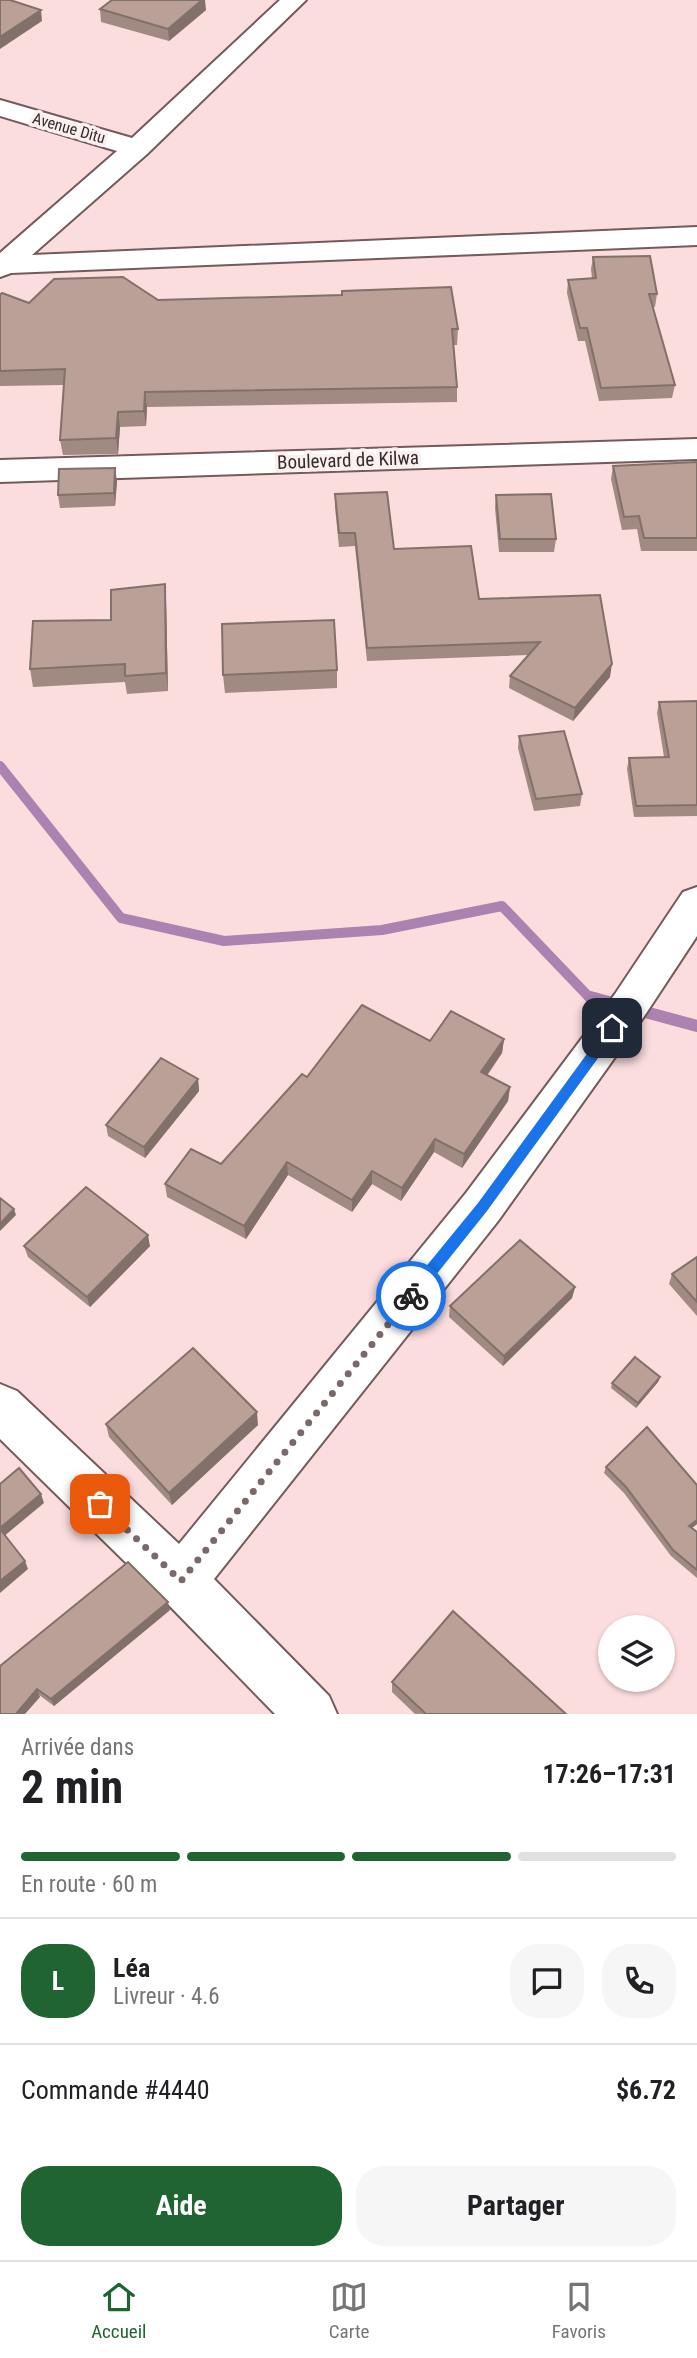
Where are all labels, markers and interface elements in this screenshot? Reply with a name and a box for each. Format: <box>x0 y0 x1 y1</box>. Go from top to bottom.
street label: Avenue Ditu <box>30 109 108 147</box>
street label: Boulevard de Kilwa <box>277 446 419 474</box>
pin <box>582 998 642 1058</box>
icon: home <box>593 1009 631 1047</box>
courier <box>376 1261 446 1331</box>
icon: bike <box>392 1277 430 1315</box>
pin <box>70 1474 130 1534</box>
icon: bag <box>81 1485 119 1523</box>
map controls <box>598 1615 675 1692</box>
button: layers <box>598 1615 675 1692</box>
text: Arrivée dans <box>21 1734 134 1761</box>
text: 17:26–17:31 <box>542 1759 676 1789</box>
text: 2 min <box>21 1760 123 1814</box>
text: En route · 60 m <box>21 1871 157 1898</box>
button: chat <box>510 1944 584 2018</box>
button: phone <box>602 1944 676 2018</box>
text: Léa <box>113 1953 150 1983</box>
text: L <box>52 1966 64 1996</box>
text: Livreur · 4.6 <box>113 1983 220 2010</box>
text: Commande #4440 <box>21 2075 210 2105</box>
text: $6.72 <box>616 2075 676 2105</box>
button: Aide <box>21 2166 342 2246</box>
button: Partager <box>356 2166 676 2246</box>
tab: Accueil <box>91 2278 146 2343</box>
tab: Carte <box>329 2278 369 2343</box>
tab: Favoris <box>552 2278 606 2343</box>

